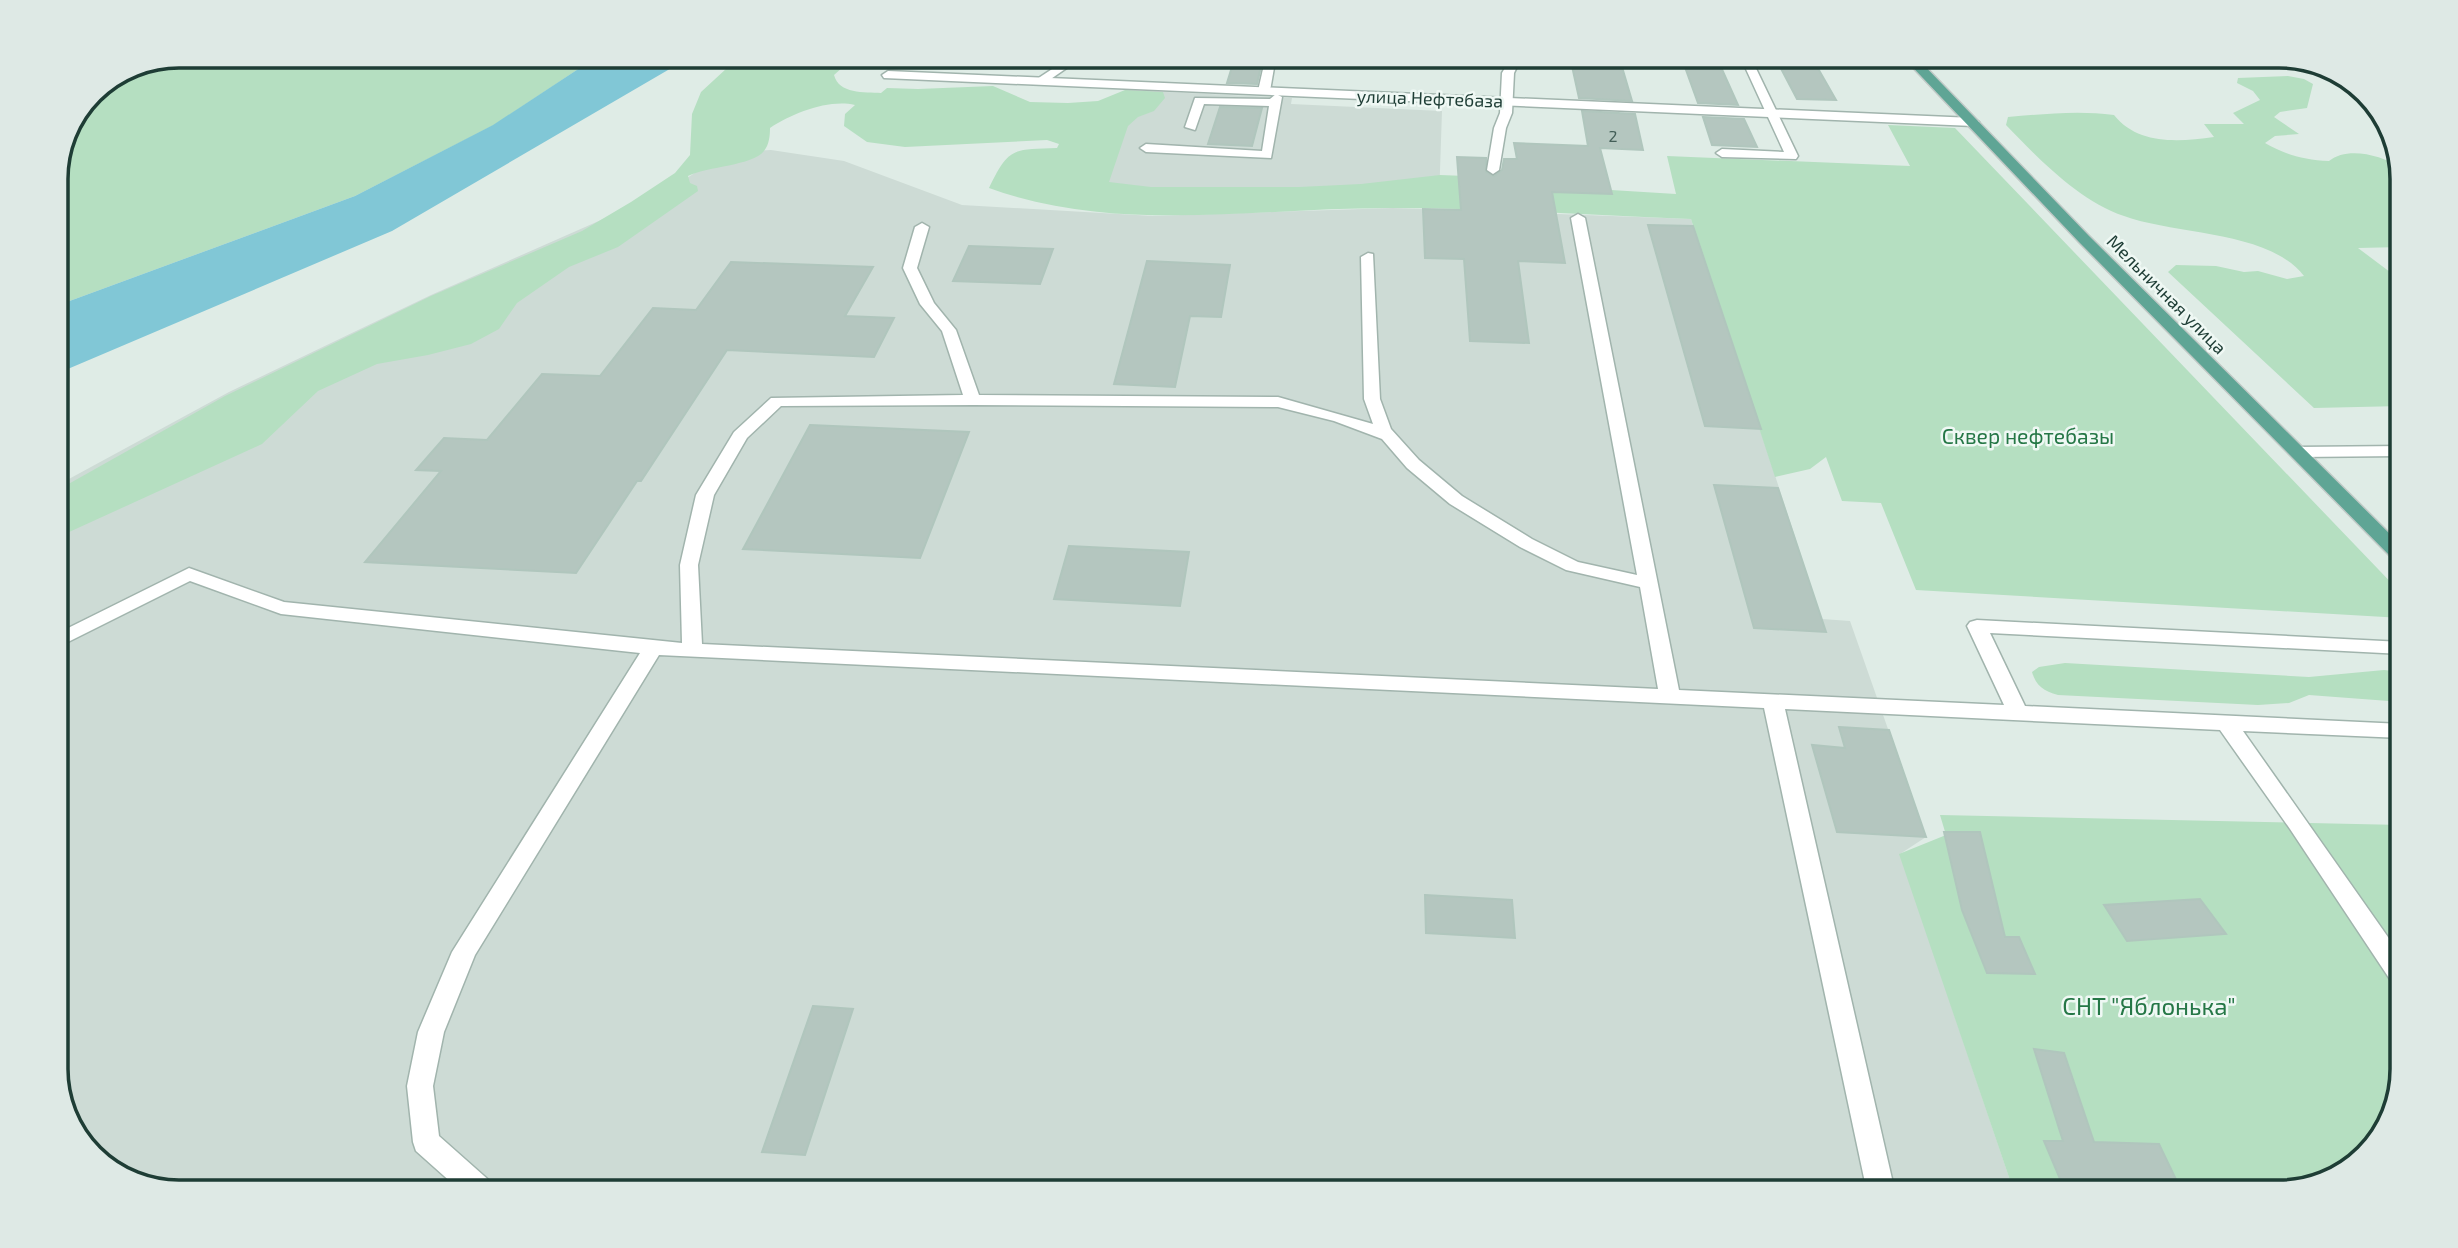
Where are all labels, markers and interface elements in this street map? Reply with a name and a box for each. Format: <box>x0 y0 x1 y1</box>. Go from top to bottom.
street label: улица Нефтебаза <box>1356 84 1504 112</box>
house number: 2 <box>1609 126 1618 145</box>
street label: Мельничная улица <box>2103 230 2231 358</box>
park label: Сквер нефтебазы <box>1942 423 2114 448</box>
park label: СНТ "Яблонька" <box>2062 991 2236 1020</box>

